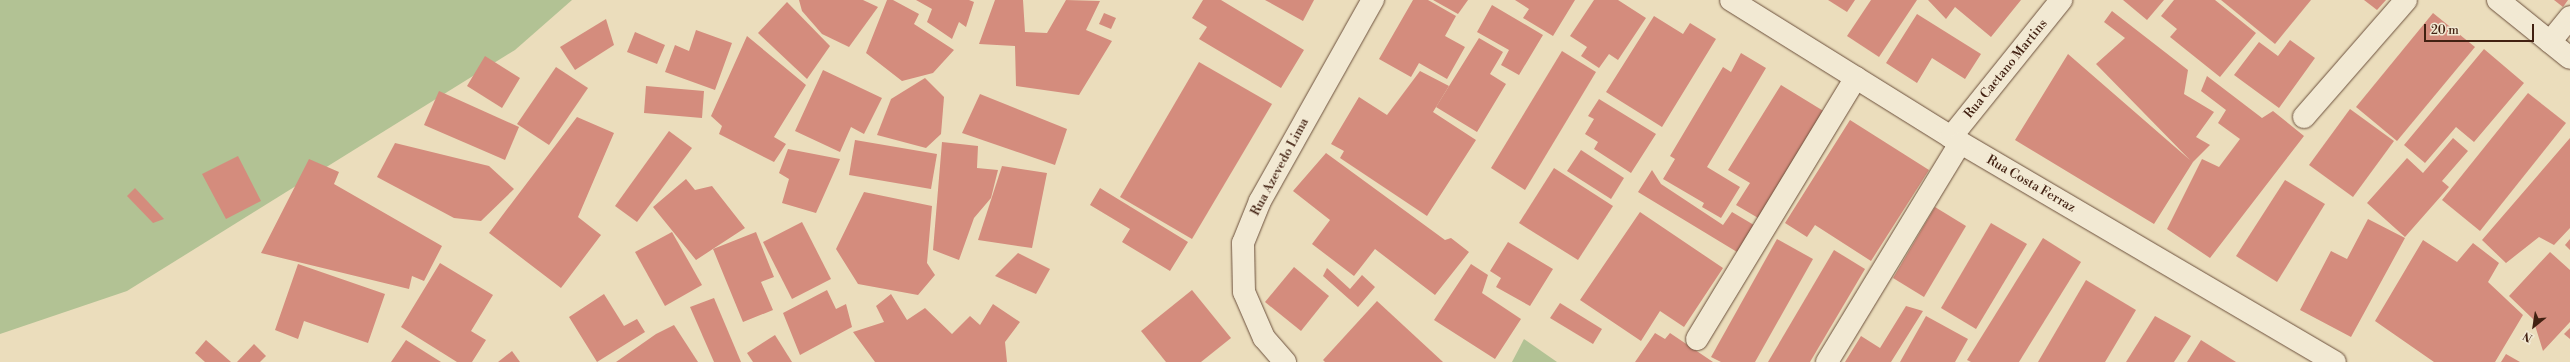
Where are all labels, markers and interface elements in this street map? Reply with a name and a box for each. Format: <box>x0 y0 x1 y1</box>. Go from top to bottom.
street label: Rua Caetano Martins <box>1961 16 2051 122</box>
scale bar <box>2426 16 2536 42</box>
text: 20 m <box>2431 23 2459 38</box>
street label: Rua Azevedo Lima <box>1248 115 1312 219</box>
street label: Rua Costa Ferraz <box>1984 152 2078 216</box>
north arrow <box>2514 306 2554 346</box>
text: N <box>2521 328 2535 345</box>

